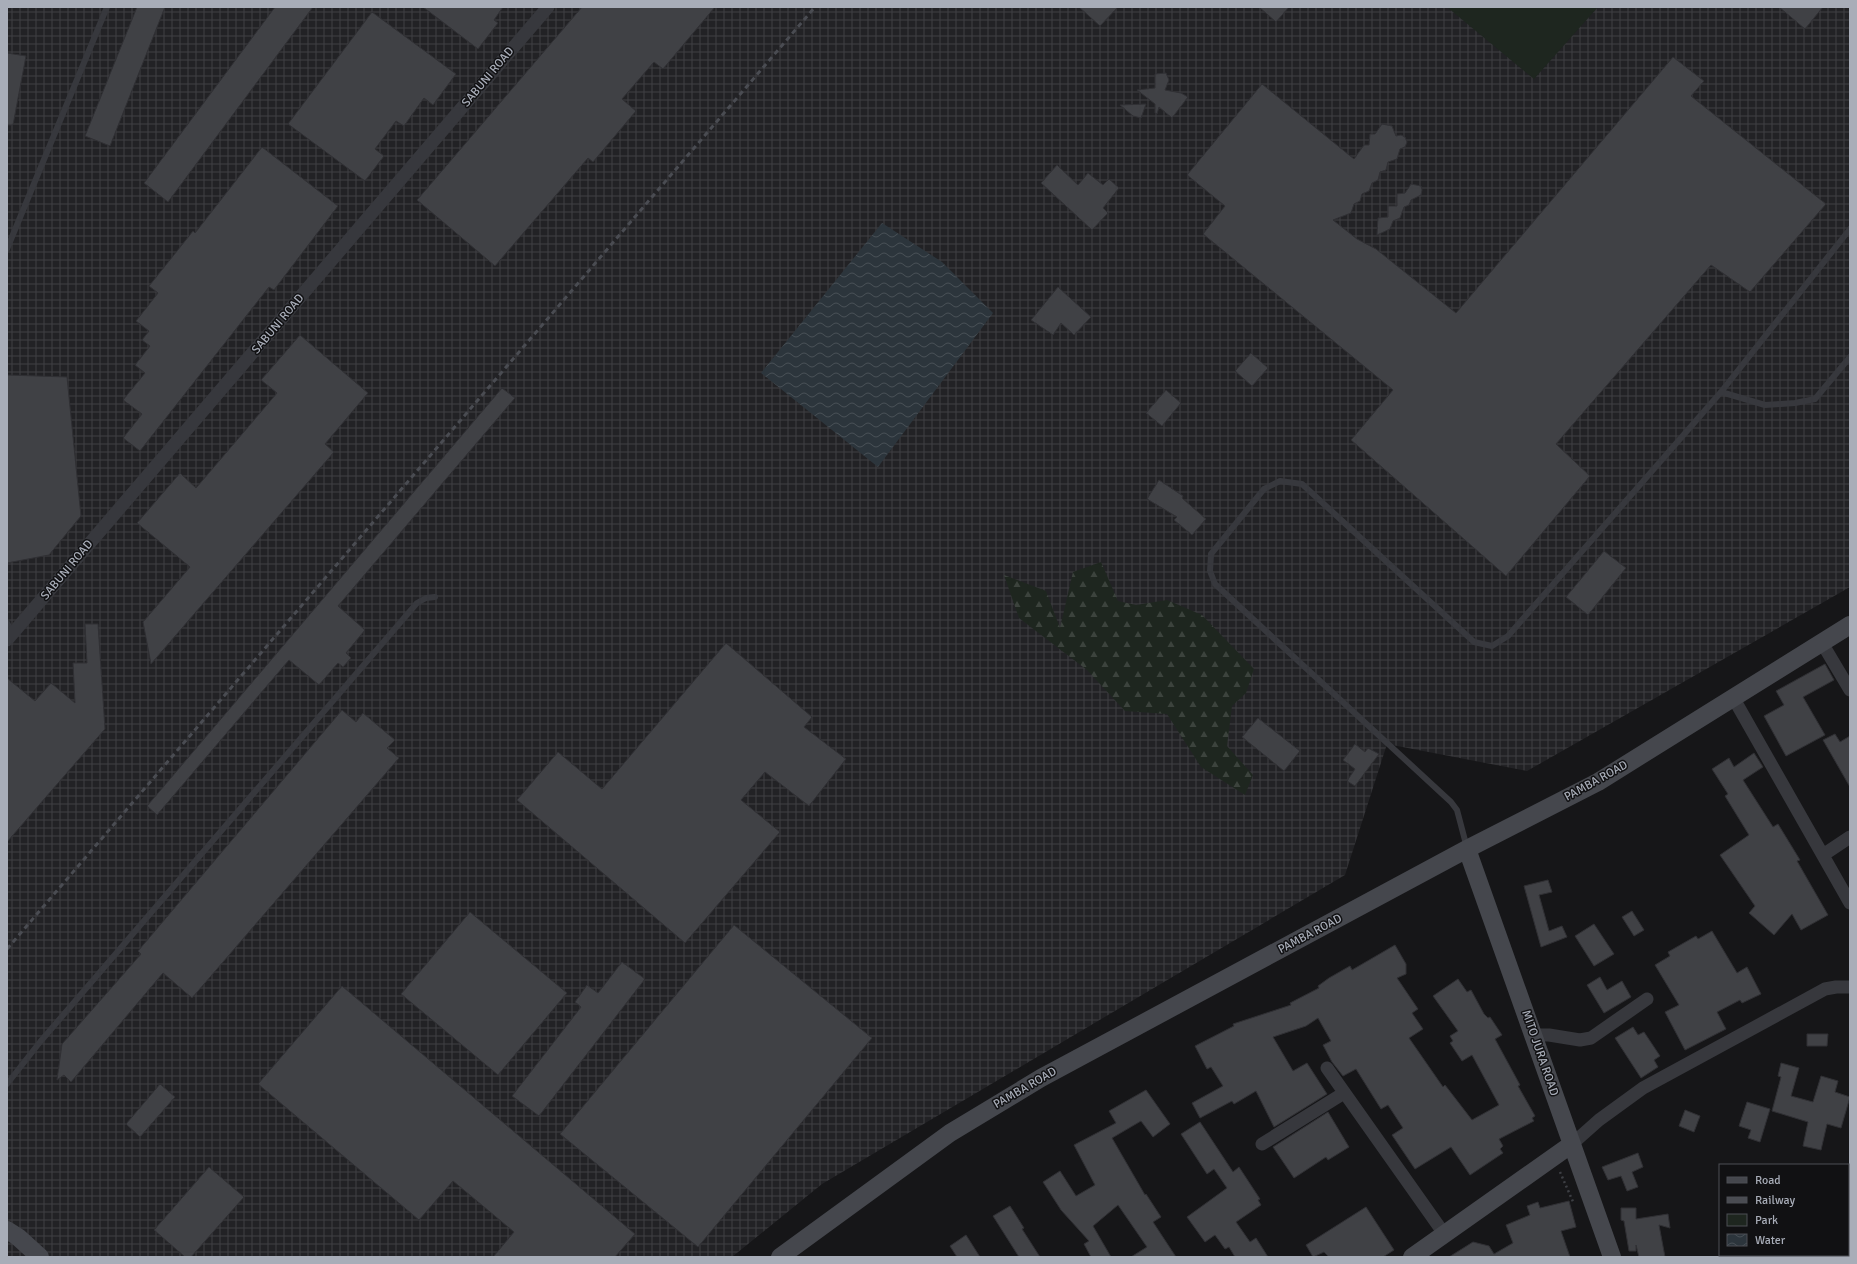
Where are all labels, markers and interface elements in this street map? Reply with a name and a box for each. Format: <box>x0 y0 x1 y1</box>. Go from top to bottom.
street label: SABUNI ROAD <box>459 44 518 110</box>
street label: SABUNI ROAD <box>249 291 308 357</box>
street label: SABUNI ROAD <box>38 537 97 603</box>
street label: PAMBA ROAD <box>1562 757 1631 805</box>
street label: PAMBA ROAD <box>1275 911 1345 957</box>
street label: MITO JURA ROAD <box>1518 1008 1562 1098</box>
street label: PAMBA ROAD <box>991 1064 1059 1112</box>
legend <box>1719 1164 1849 1256</box>
text: Road <box>1755 1173 1781 1188</box>
text: Railway <box>1755 1193 1795 1208</box>
text: Park <box>1755 1213 1778 1228</box>
text: Water <box>1755 1233 1786 1248</box>

